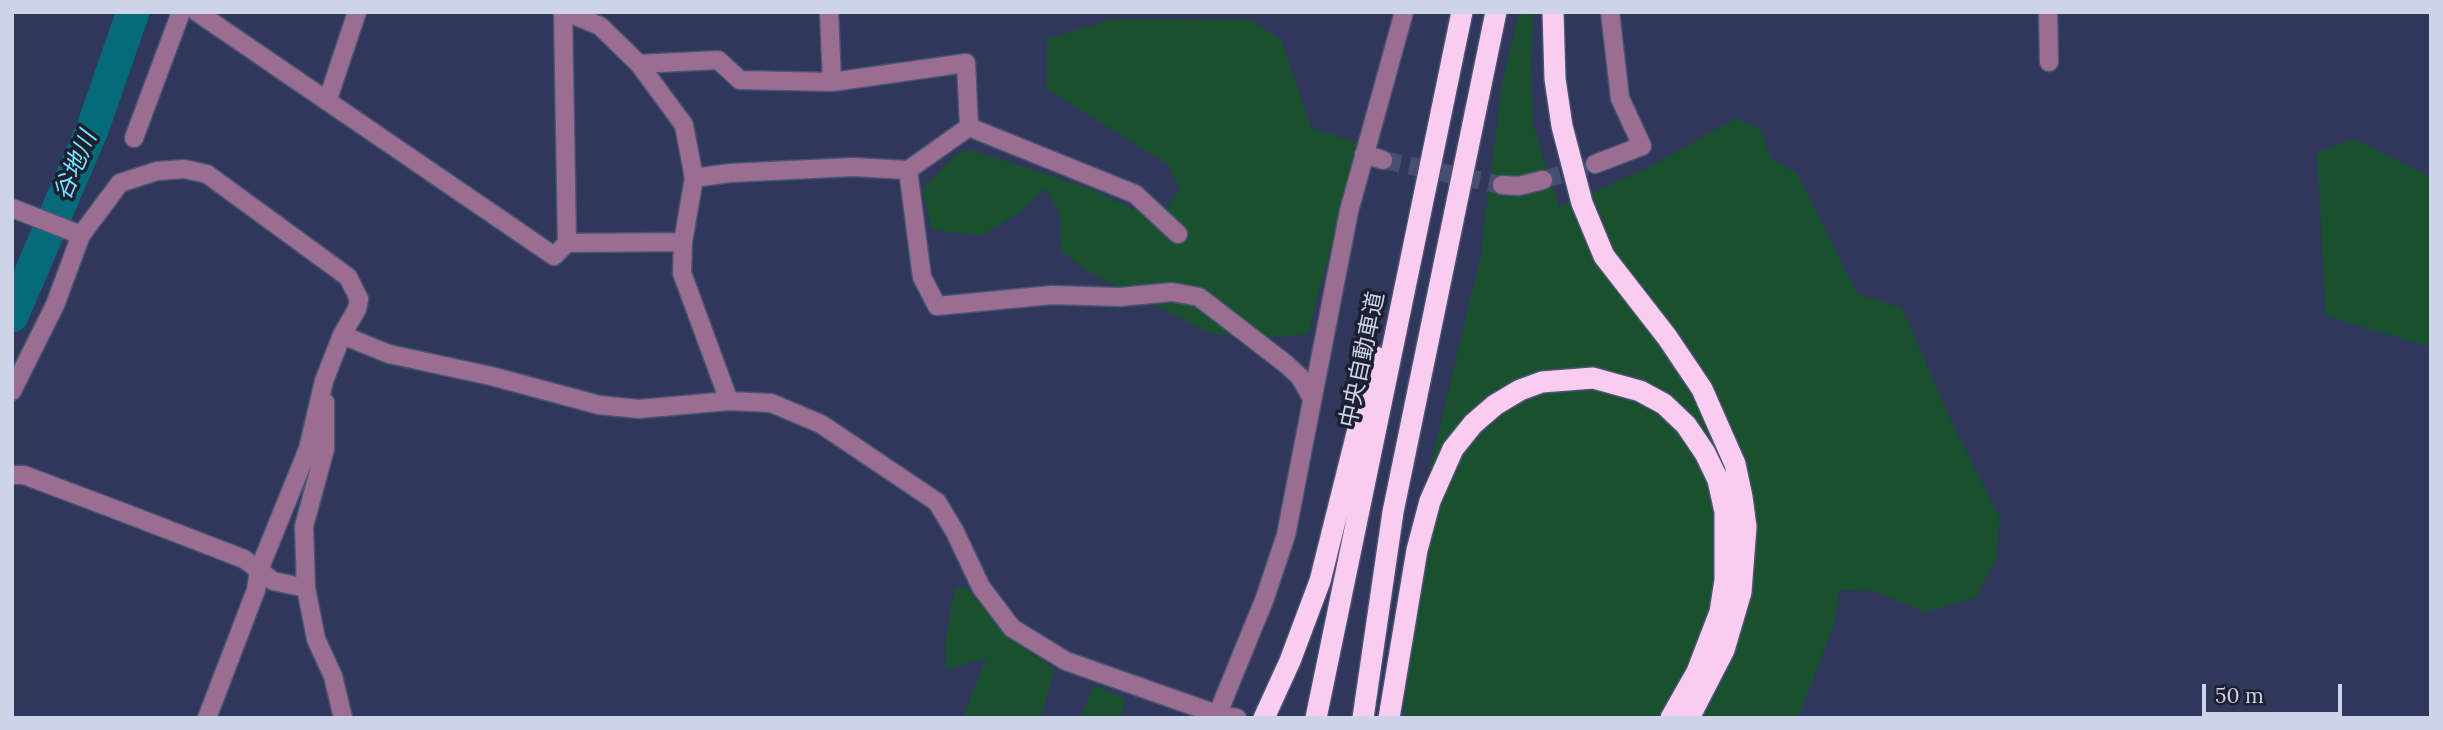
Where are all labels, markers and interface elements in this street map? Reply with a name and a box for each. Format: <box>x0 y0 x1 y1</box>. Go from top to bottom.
water label: 谷地川 <box>49 127 103 205</box>
street label: 中央自動車道 <box>1335 290 1391 430</box>
scale bar <box>2205 670 2345 714</box>
text: 50 m <box>2215 682 2264 709</box>

